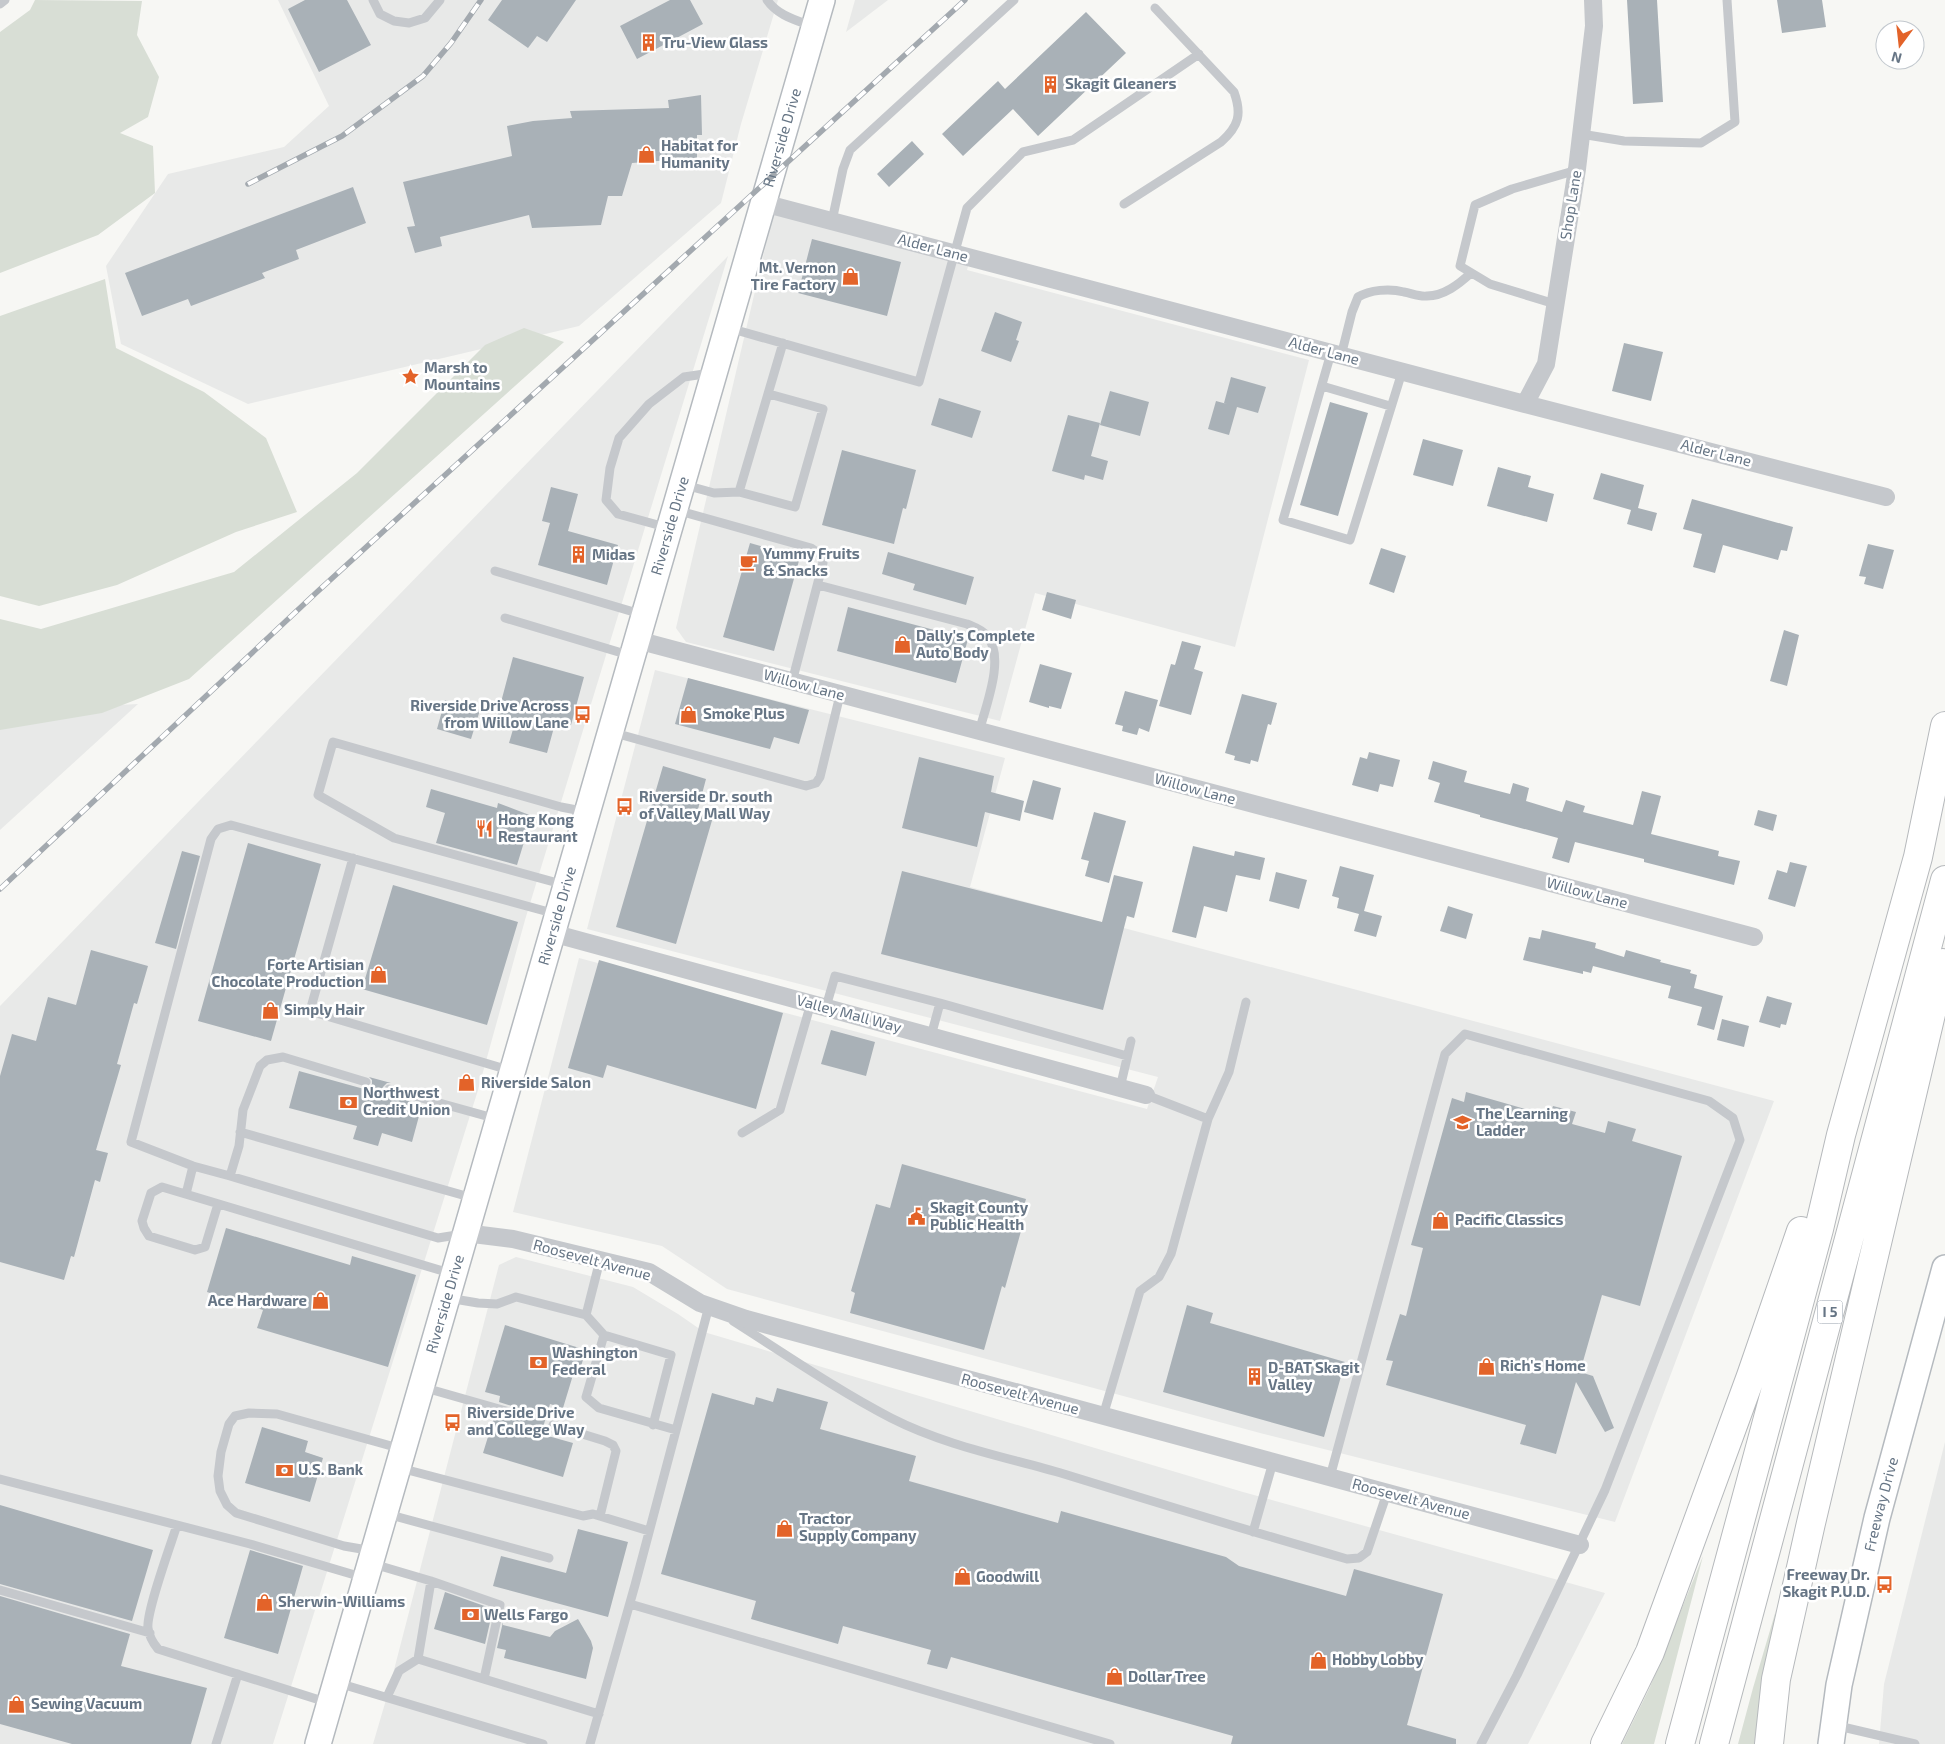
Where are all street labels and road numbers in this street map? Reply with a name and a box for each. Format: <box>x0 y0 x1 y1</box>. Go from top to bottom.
street label: Riverside Drive <box>758 86 804 189</box>
street label: Shop Lane <box>1556 169 1584 241</box>
street label: Alder Lane <box>896 229 970 265</box>
street label: Alder Lane <box>1287 332 1361 368</box>
street label: Alder Lane <box>1679 435 1753 469</box>
street label: Riverside Drive <box>646 474 692 577</box>
street label: Willow Lane <box>762 665 847 704</box>
street label: Willow Lane <box>1153 769 1238 808</box>
street label: Riverside Drive <box>534 864 579 967</box>
street label: Willow Lane <box>1545 873 1630 912</box>
street label: Valley Mall Way <box>795 990 904 1036</box>
street label: Roosevelt Avenue <box>531 1235 653 1283</box>
street label: Riverside Drive <box>421 1252 467 1355</box>
road number: I 5 <box>1818 1300 1842 1324</box>
street label: Roosevelt Avenue <box>959 1369 1081 1417</box>
street label: Freeway Drive <box>1860 1455 1901 1553</box>
street label: Roosevelt Avenue <box>1350 1474 1472 1522</box>

